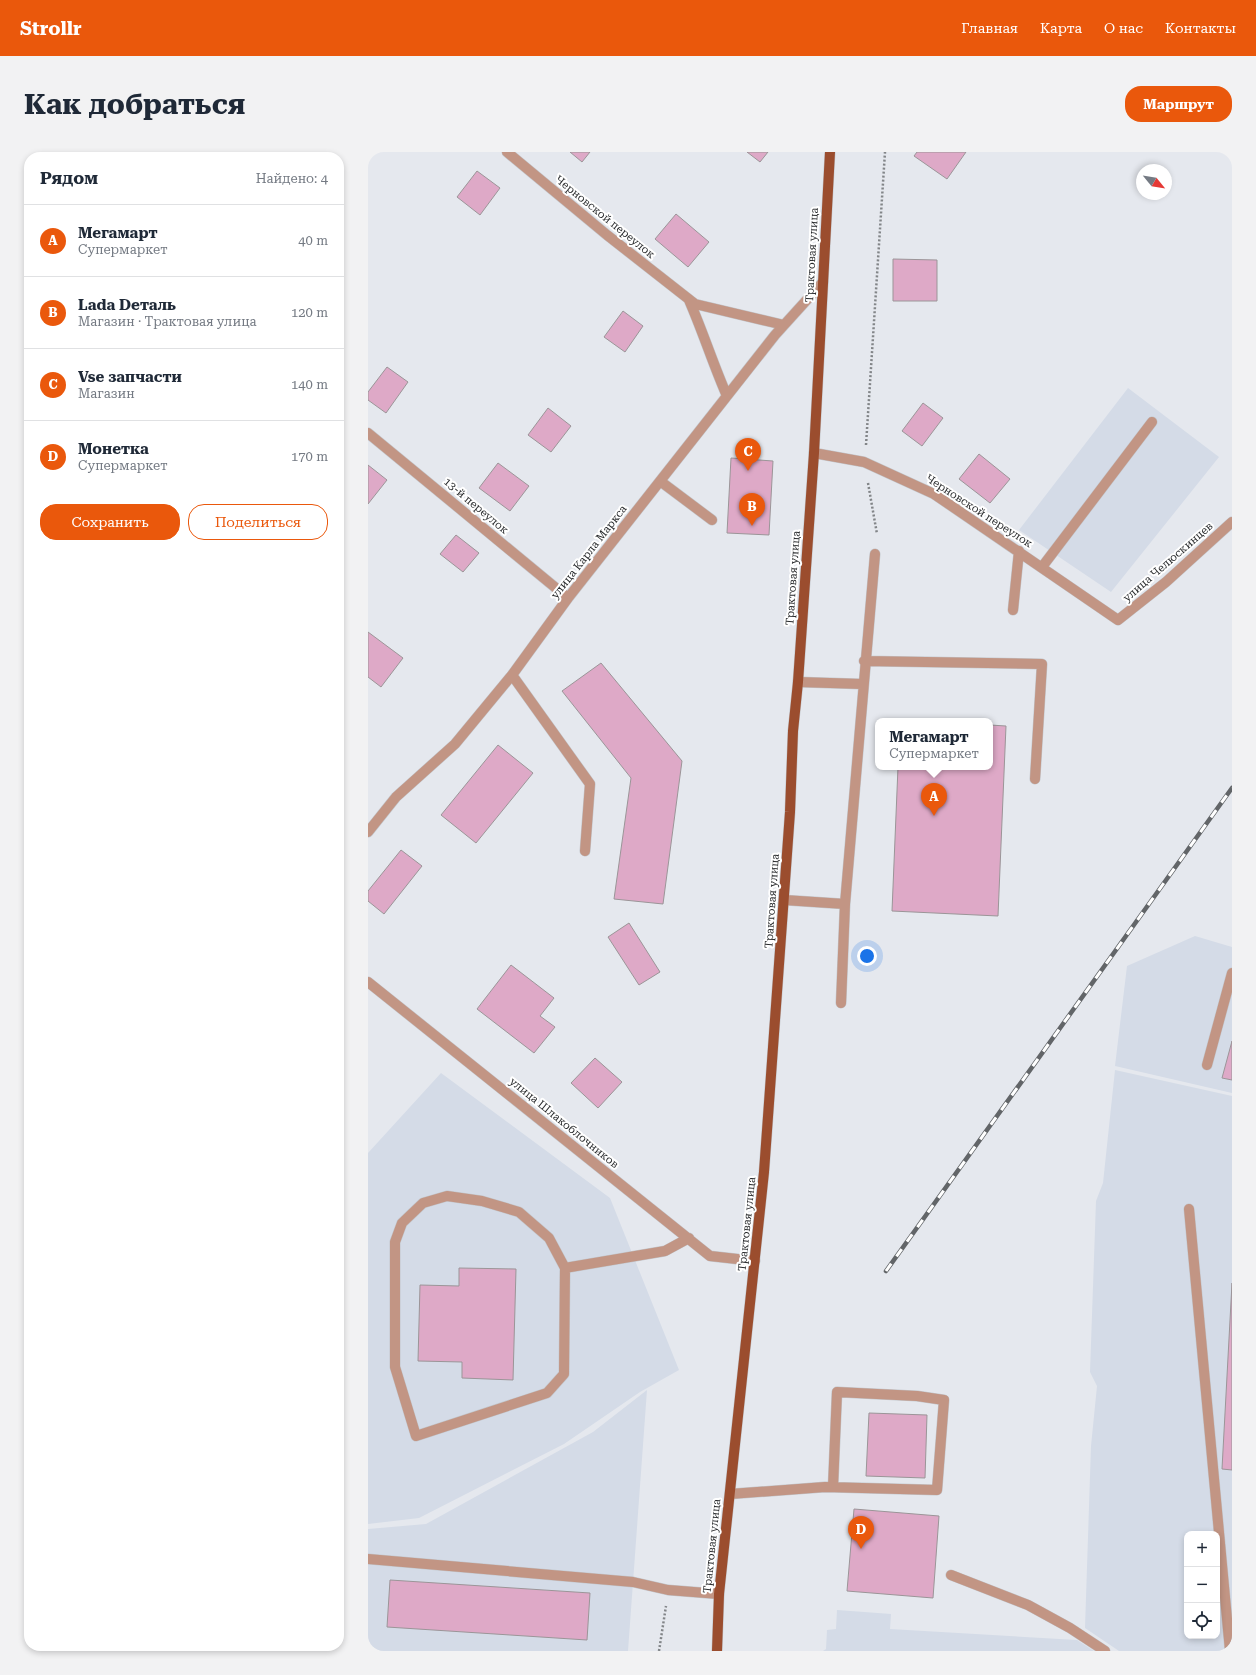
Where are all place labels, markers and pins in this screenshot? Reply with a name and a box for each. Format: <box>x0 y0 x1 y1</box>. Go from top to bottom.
pin: C <box>735 438 761 471</box>
pin: B <box>739 493 765 526</box>
pin: A <box>921 783 947 816</box>
pin: D <box>848 1516 874 1549</box>

